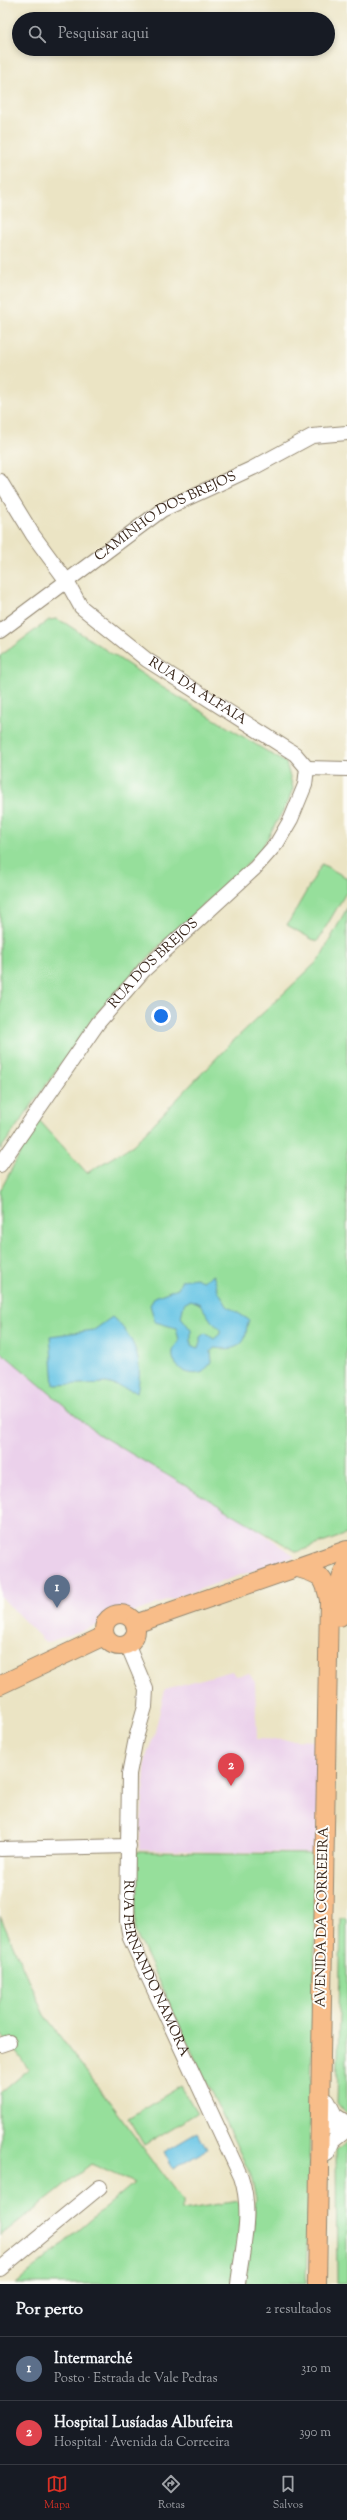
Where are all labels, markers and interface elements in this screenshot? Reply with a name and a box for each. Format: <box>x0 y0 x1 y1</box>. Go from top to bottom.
search box <box>12 12 335 56</box>
icon: search <box>26 23 48 45</box>
text: Pesquisar aqui <box>58 24 149 45</box>
street label: CAMINHO DOS BREJOS <box>91 467 240 567</box>
street label: RUA DA ALFAIA <box>144 653 251 731</box>
street label: RUA DOS BREJOS <box>104 914 203 1013</box>
your location <box>151 1006 171 1026</box>
pin: 1 <box>44 1575 70 1608</box>
pin: 2 <box>218 1753 244 1786</box>
street label: AVENIDA DA CORREEIRA <box>311 1826 335 2008</box>
street label: RUA FERNANDO NAMORA <box>117 1880 194 2061</box>
text: Por perto <box>16 2298 83 2322</box>
text: 2 resultados <box>265 2301 331 2319</box>
text: Intermarché <box>54 2349 132 2370</box>
text: 1 <box>27 2360 31 2378</box>
text: 310 m <box>301 2360 331 2378</box>
text: Posto · Estrada de Vale Pedras <box>54 2370 218 2388</box>
text: Hospital Lusíadas Albufeira <box>54 2413 233 2434</box>
text: 2 <box>26 2424 32 2442</box>
text: 390 m <box>299 2424 331 2442</box>
text: Hospital · Avenida da Correeira <box>54 2434 230 2452</box>
tab: Mapa <box>44 2473 70 2513</box>
tab: Rotas <box>158 2473 185 2513</box>
tab: Salvos <box>273 2473 303 2513</box>

